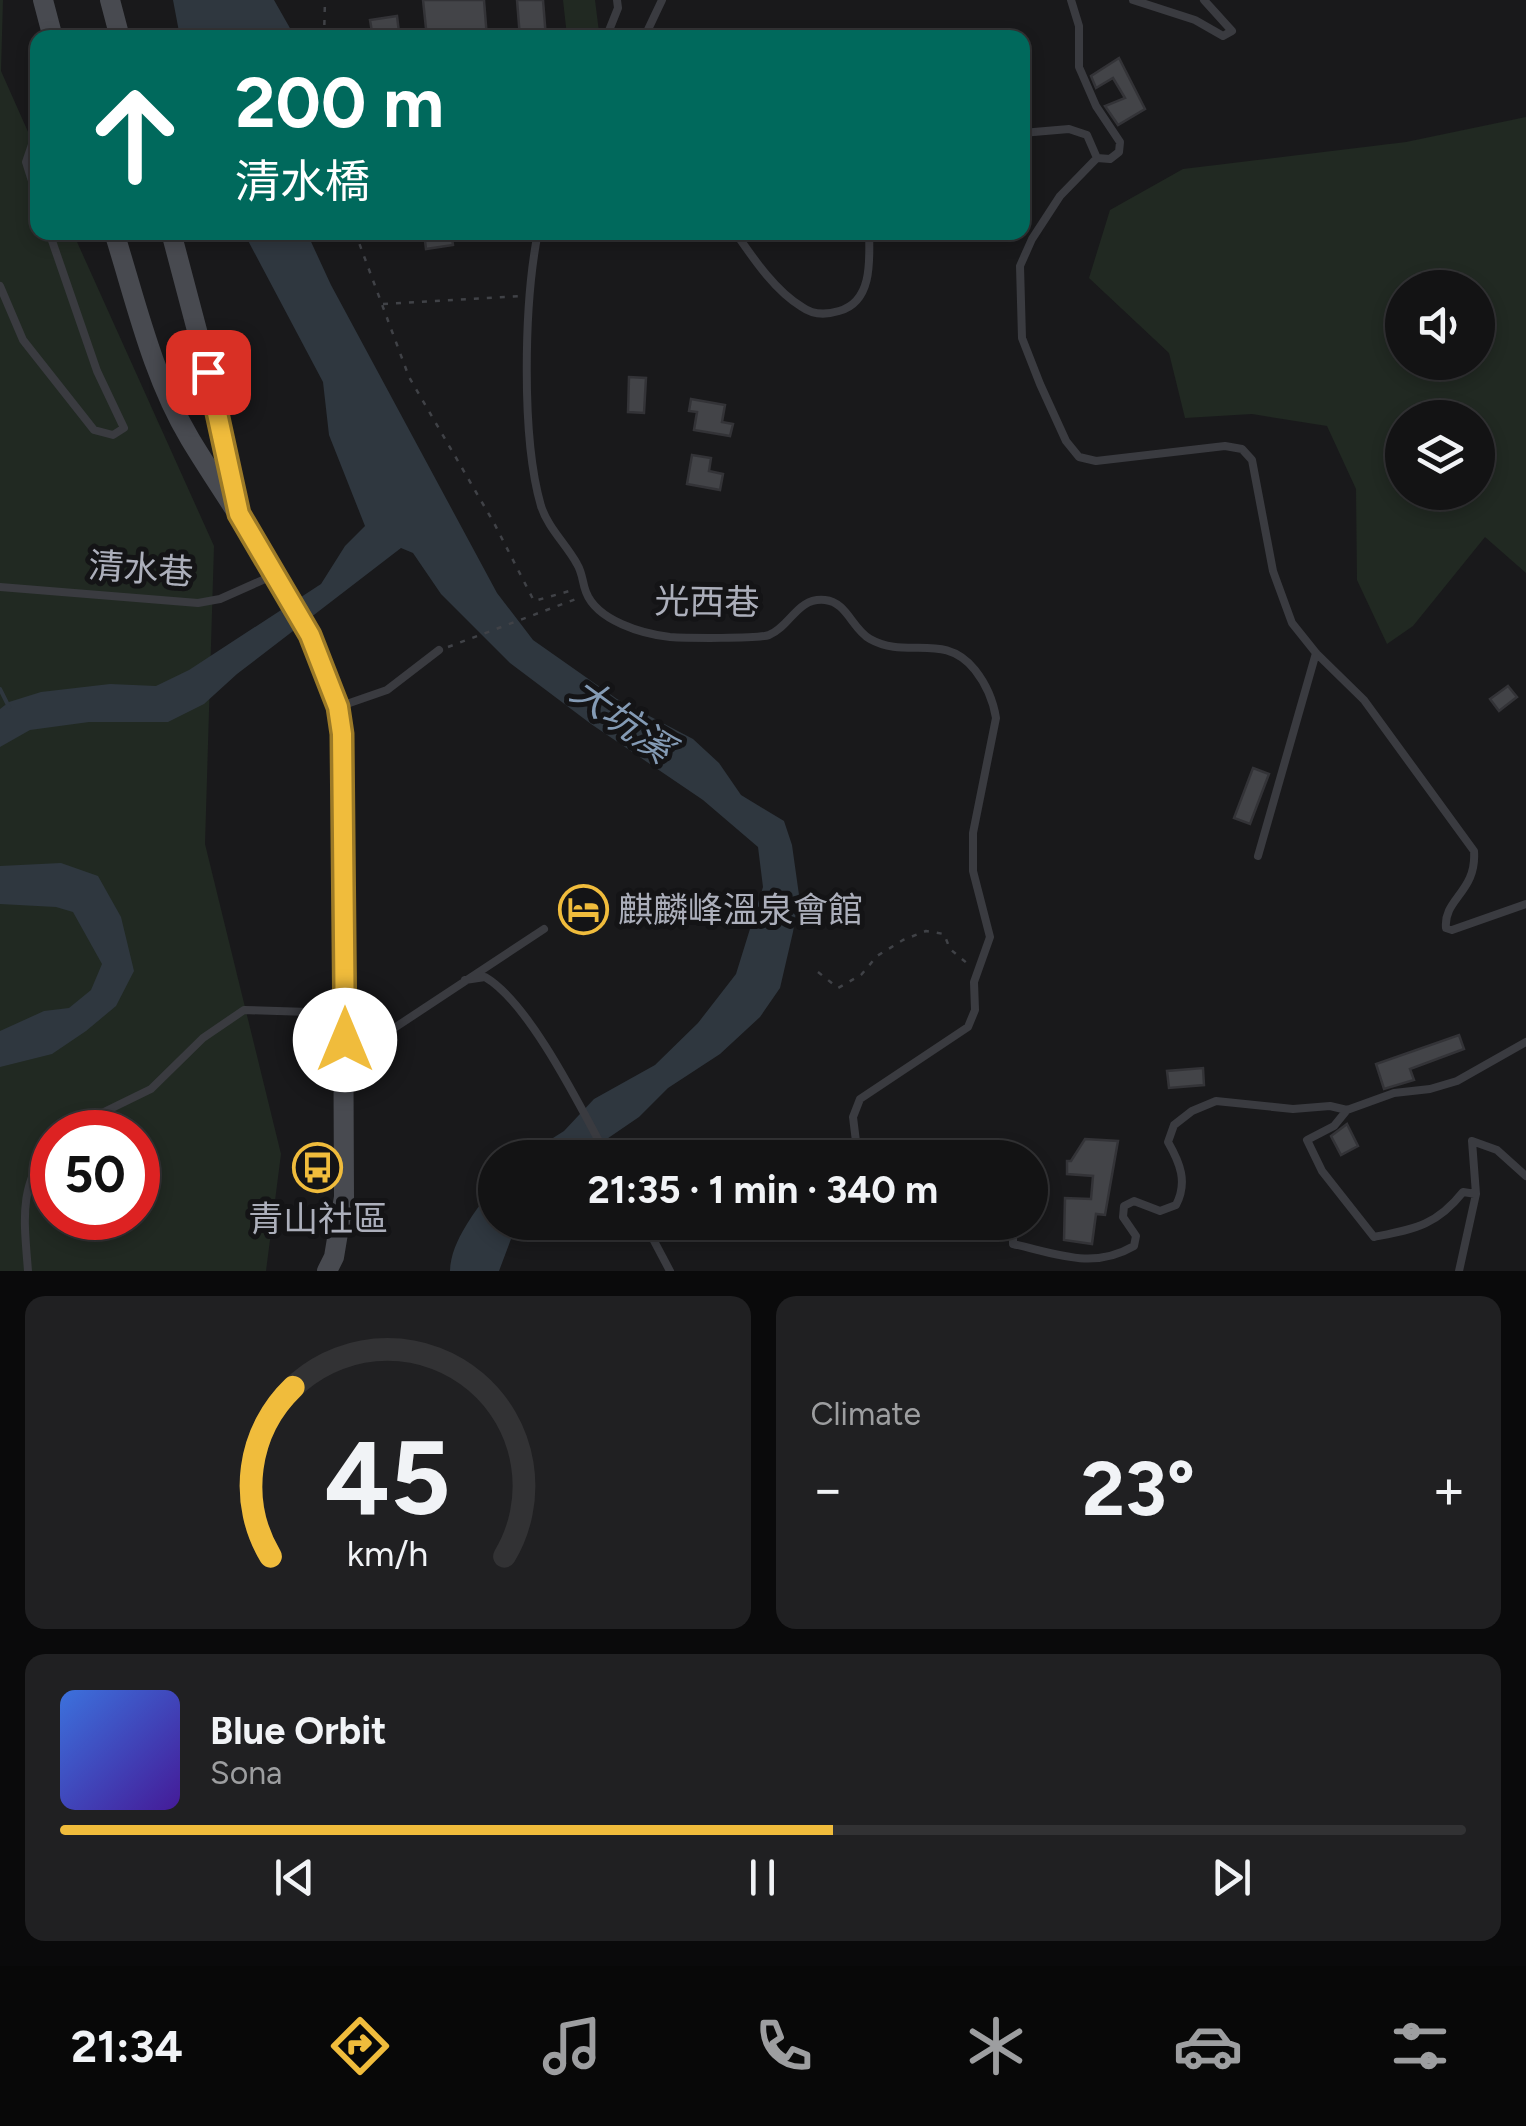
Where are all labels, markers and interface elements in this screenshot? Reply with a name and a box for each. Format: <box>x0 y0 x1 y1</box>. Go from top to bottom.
text: 200 m <box>235 60 444 145</box>
icon: ahead <box>70 70 200 200</box>
text: 清水橋 <box>235 154 370 208</box>
map controls <box>1385 270 1495 510</box>
button: sound <box>1385 270 1495 380</box>
pin <box>166 330 251 415</box>
icon: arrive <box>181 345 236 400</box>
button: layers <box>1385 400 1495 510</box>
street label: 清水巷 <box>87 544 195 594</box>
street label: 光西巷 <box>654 580 760 624</box>
water label: 大坑溪 <box>562 668 686 775</box>
hotel icon: 麒麟峰溫泉會館 <box>557 884 609 936</box>
place label: 麒麟峰溫泉會館 <box>618 889 863 931</box>
position arrow <box>293 988 397 1092</box>
speed limit sign: 50 <box>30 1110 160 1240</box>
bus stop icon: 青山社區 <box>292 1141 344 1193</box>
text: 21:35 · 1 min · 340 m <box>588 1167 938 1213</box>
place label: 青山社區 <box>248 1198 388 1240</box>
text: Climate <box>811 1395 921 1433</box>
text: 45 <box>325 1415 451 1540</box>
text: 23° <box>1082 1444 1195 1534</box>
text: − <box>811 1456 845 1522</box>
text: + <box>1432 1456 1466 1522</box>
text: km/h <box>347 1532 429 1575</box>
text: Blue Orbit <box>210 1708 386 1754</box>
text: Sona <box>210 1754 282 1792</box>
icon: previous <box>267 1850 322 1905</box>
icon: pause <box>735 1850 790 1905</box>
icon: next <box>1204 1850 1259 1905</box>
icon: directions <box>325 2011 395 2081</box>
icon: music <box>537 2011 607 2081</box>
icon: phone <box>749 2011 819 2081</box>
icon: climate <box>961 2011 1031 2081</box>
icon: car <box>1173 2011 1243 2081</box>
icon: filters <box>1385 2011 1455 2081</box>
text: 21:34 <box>71 2019 183 2073</box>

